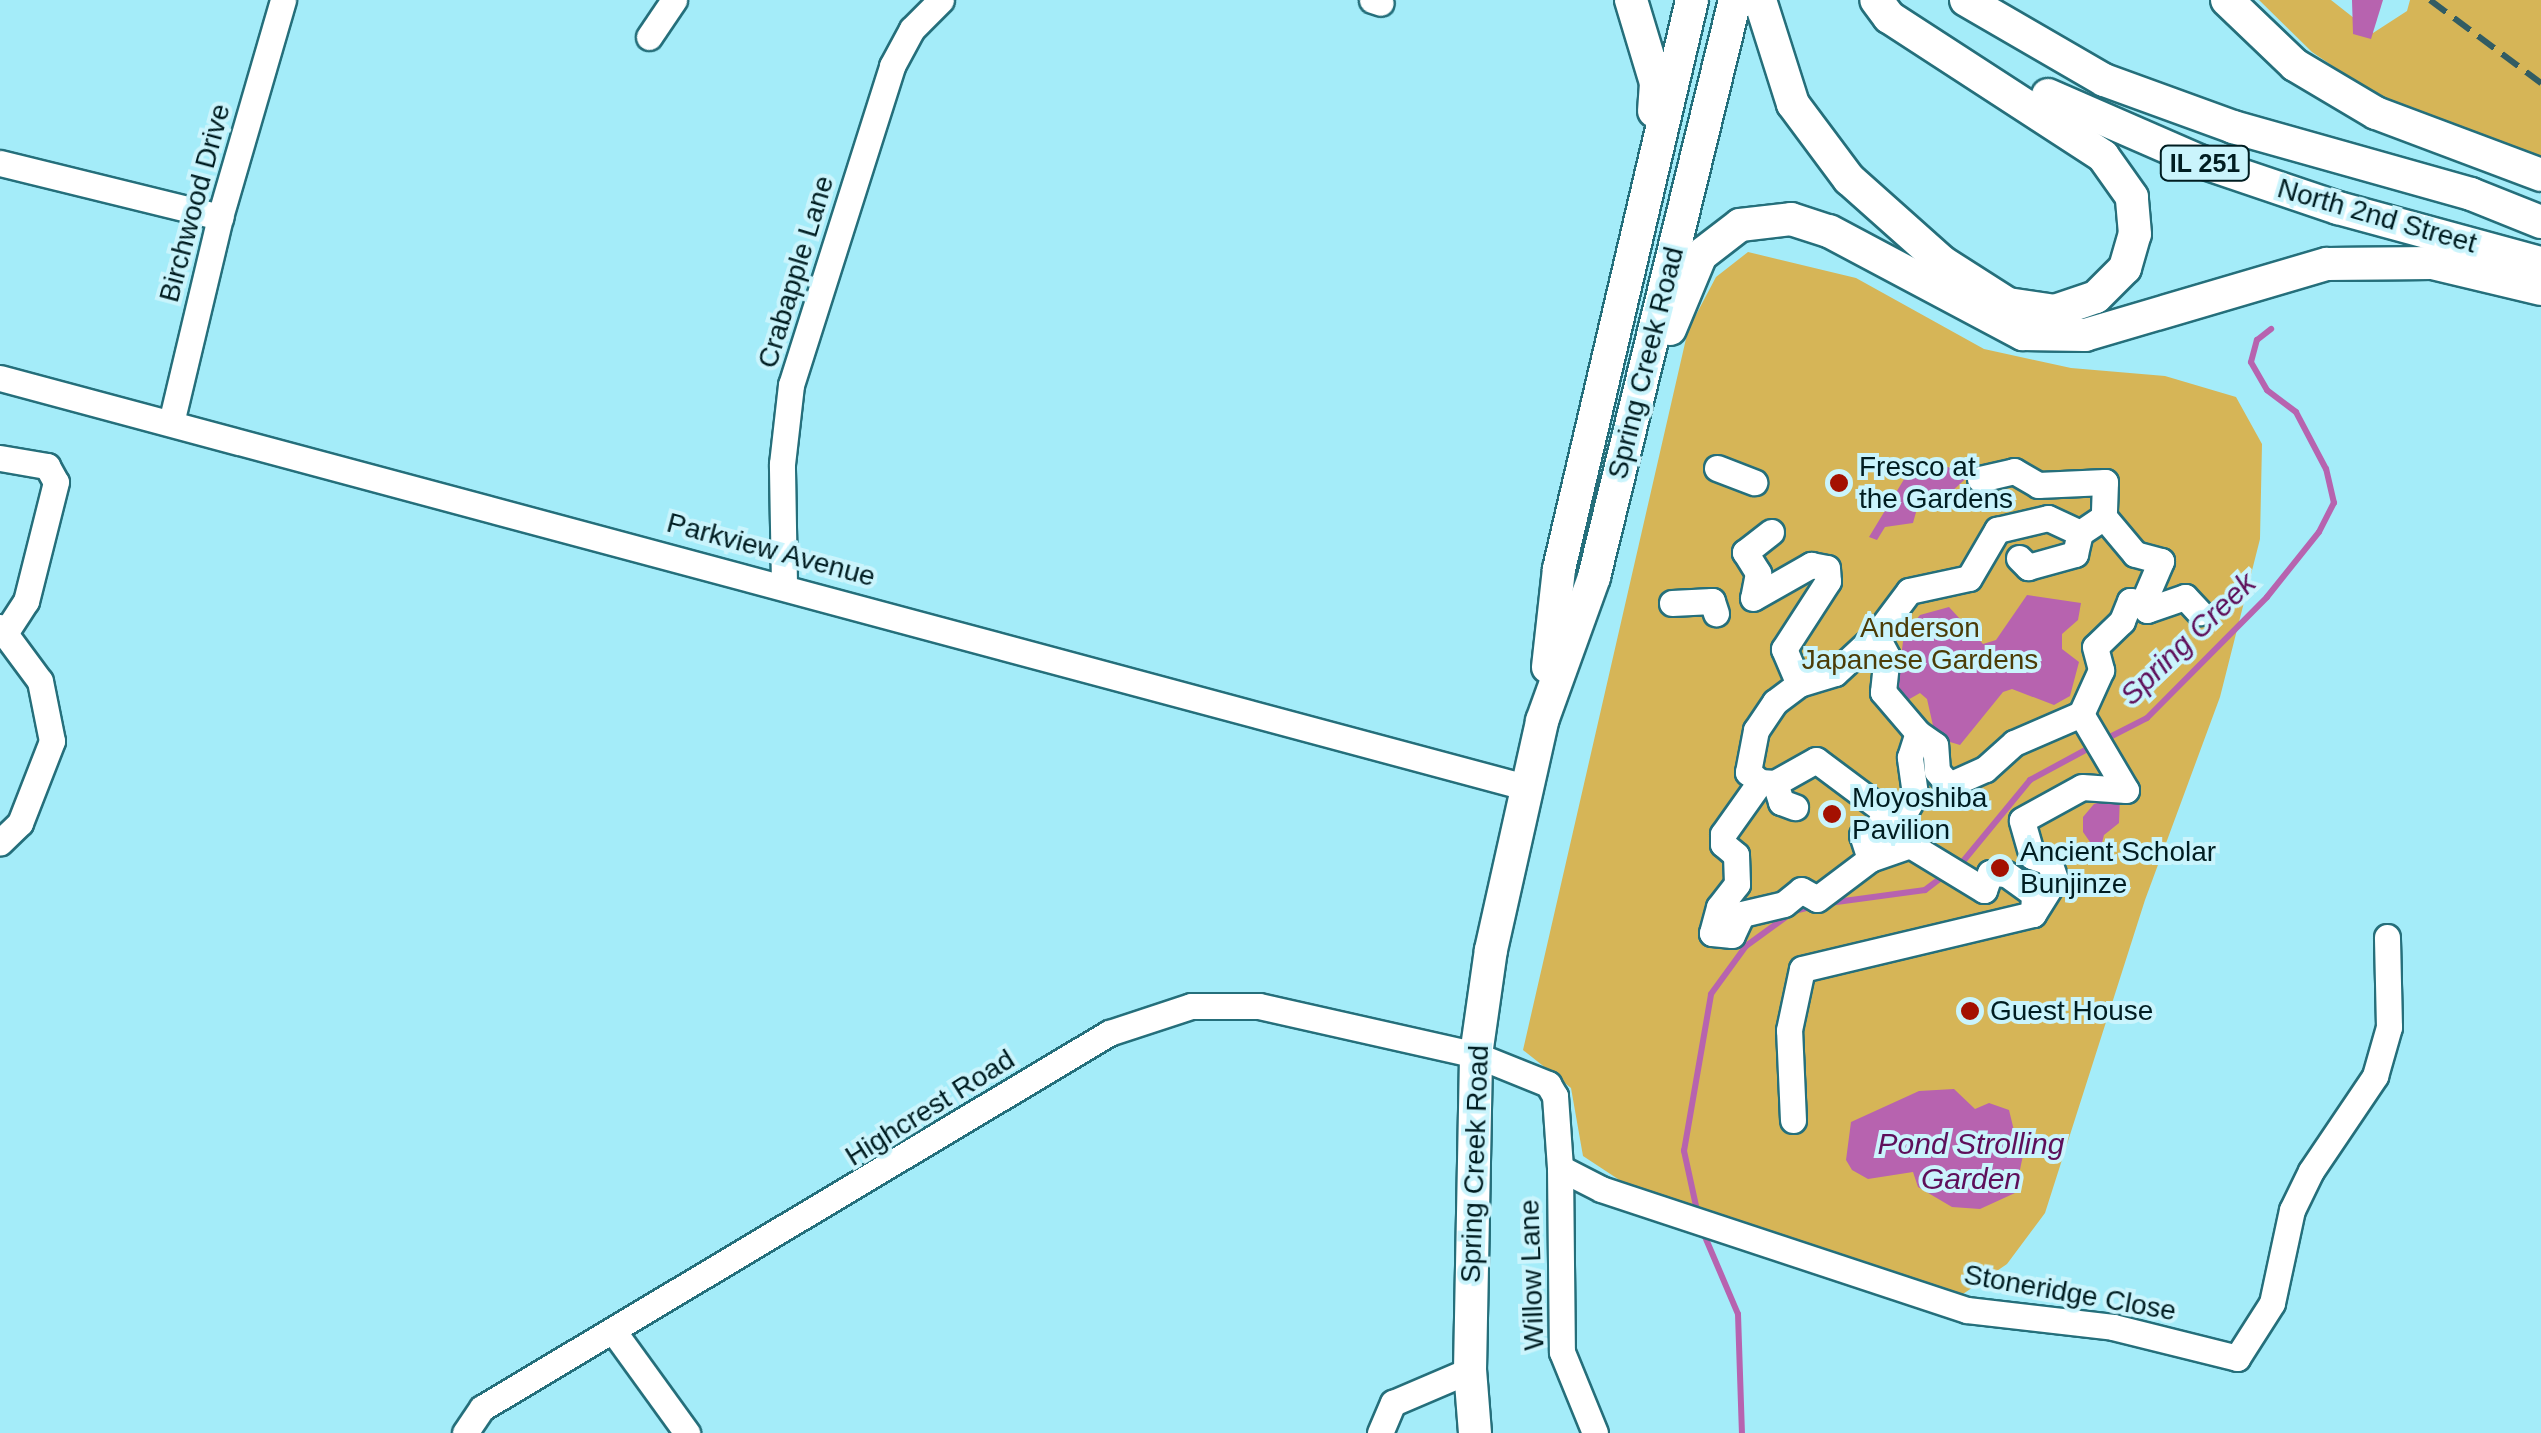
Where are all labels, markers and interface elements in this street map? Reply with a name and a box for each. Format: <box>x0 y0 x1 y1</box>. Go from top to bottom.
street label: Birchwood Drive <box>152 100 238 306</box>
road number: IL 251 <box>2158 143 2252 183</box>
street label: Crabapple Lane <box>751 172 841 372</box>
street label: North 2nd Street <box>2274 172 2480 260</box>
street label: Spring Creek Road <box>1601 243 1691 483</box>
place label: Fresco at the Gardens <box>1859 450 2013 516</box>
marker: Fresco at the Gardens <box>1828 472 1850 494</box>
street label: Parkview Avenue <box>662 506 880 594</box>
water label: Spring Creek <box>2113 565 2263 713</box>
park label: Anderson Japanese Gardens <box>1802 611 2038 677</box>
place label: Moyoshiba Pavilion <box>1852 781 1987 847</box>
marker: Moyoshiba Pavilion <box>1821 803 1843 825</box>
place label: Ancient Scholar Bunjinze <box>2020 835 2216 901</box>
marker: Ancient Scholar Bunjinze <box>1989 857 2011 879</box>
place label: Guest House <box>1990 994 2153 1028</box>
marker: Guest House <box>1959 1000 1981 1022</box>
street label: Highcrest Road <box>839 1043 1021 1173</box>
street label: Spring Creek Road <box>1454 1044 1496 1284</box>
water label: Pond Strolling Garden <box>1878 1126 2064 1196</box>
street label: Willow Lane <box>1513 1199 1551 1351</box>
street label: Stoneridge Close <box>1961 1258 2179 1328</box>

